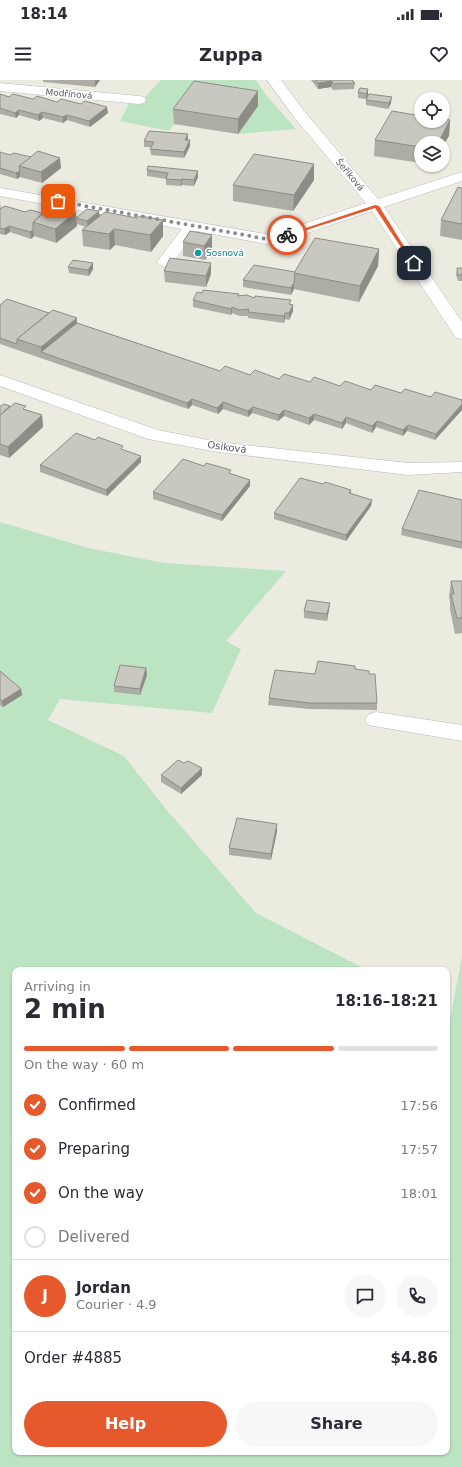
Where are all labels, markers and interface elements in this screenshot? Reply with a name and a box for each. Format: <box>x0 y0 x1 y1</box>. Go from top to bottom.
text: 18:14 <box>20 5 68 23</box>
icon: menu <box>12 43 34 65</box>
icon: heart <box>428 43 450 65</box>
text: Zuppa <box>199 44 263 65</box>
street label: Modřínová <box>45 87 93 101</box>
map controls <box>414 92 450 172</box>
button: locate <box>414 92 450 128</box>
button: layers <box>414 136 450 172</box>
street label: Šeříková <box>334 156 367 193</box>
pin <box>41 184 75 218</box>
icon: bag <box>47 190 69 212</box>
courier <box>267 215 307 255</box>
icon: bike <box>276 224 298 246</box>
pin <box>397 246 431 280</box>
marker: Sosnová <box>193 248 203 258</box>
place label: Sosnová <box>206 248 244 258</box>
icon: home <box>403 252 425 274</box>
street label: Osiková <box>207 439 247 455</box>
text: Arriving in <box>24 979 91 994</box>
text: 18:16–18:21 <box>335 992 438 1010</box>
text: 2 min <box>24 994 106 1024</box>
text: On the way · 60 m <box>24 1057 144 1072</box>
icon: check <box>24 1094 46 1116</box>
text: Confirmed <box>58 1096 136 1114</box>
text: 17:56 <box>401 1098 438 1113</box>
icon: check <box>24 1138 46 1160</box>
text: Preparing <box>58 1140 130 1158</box>
text: 17:57 <box>401 1142 438 1157</box>
icon: check <box>24 1182 46 1204</box>
text: On the way <box>58 1184 144 1202</box>
text: 18:01 <box>401 1186 438 1201</box>
text: Delivered <box>58 1228 130 1246</box>
button: chat <box>344 1275 386 1317</box>
button: phone <box>396 1275 438 1317</box>
text: Jordan <box>76 1279 131 1297</box>
text: J <box>42 1287 48 1305</box>
text: Courier · 4.9 <box>76 1297 157 1312</box>
text: Order #4885 <box>24 1349 122 1367</box>
text: $4.86 <box>391 1349 438 1367</box>
button: Help <box>24 1401 227 1447</box>
button: Share <box>235 1401 438 1447</box>

